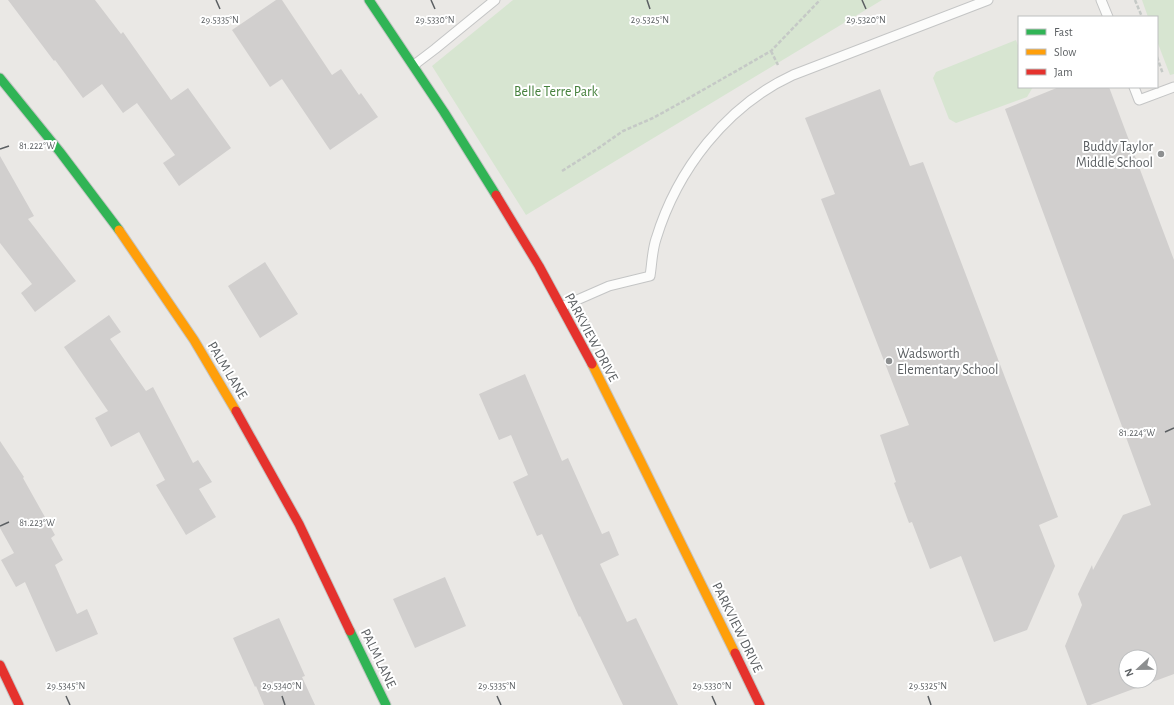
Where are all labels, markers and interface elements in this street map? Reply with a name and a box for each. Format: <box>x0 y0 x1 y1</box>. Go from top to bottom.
text: 29.5335°N <box>201 15 239 25</box>
text: 29.5330°N <box>416 15 455 25</box>
text: 29.5325°N <box>631 15 669 25</box>
text: 29.5320°N <box>846 15 886 25</box>
legend <box>1018 16 1158 88</box>
text: Fast <box>1054 26 1073 38</box>
text: Slow <box>1054 46 1076 58</box>
text: Jam <box>1054 66 1073 78</box>
park label: Belle Terre Park <box>514 85 599 99</box>
place label: Buddy Taylor Middle School <box>1076 140 1153 170</box>
text: 81.222°W <box>19 141 55 151</box>
marker: Buddy Taylor Middle School <box>1156 149 1166 159</box>
street label: PARKVIEW DRIVE <box>562 291 620 384</box>
street label: PALM LANE <box>205 339 250 402</box>
place label: Wadsworth Elementary School <box>897 347 999 377</box>
marker: Wadsworth Elementary School <box>884 356 894 366</box>
text: 81.224°W <box>1119 428 1155 438</box>
text: 81.223°W <box>19 518 55 528</box>
street label: PARKVIEW DRIVE <box>709 580 765 675</box>
street label: PALM LANE <box>358 627 399 691</box>
north arrow <box>1118 649 1158 689</box>
text: N <box>1123 667 1136 678</box>
text: 29.5345°N <box>47 681 85 691</box>
text: 29.5340°N <box>262 681 302 691</box>
text: 29.5335°N <box>478 681 516 691</box>
text: 29.5330°N <box>693 681 732 691</box>
text: 29.5325°N <box>909 681 947 691</box>

